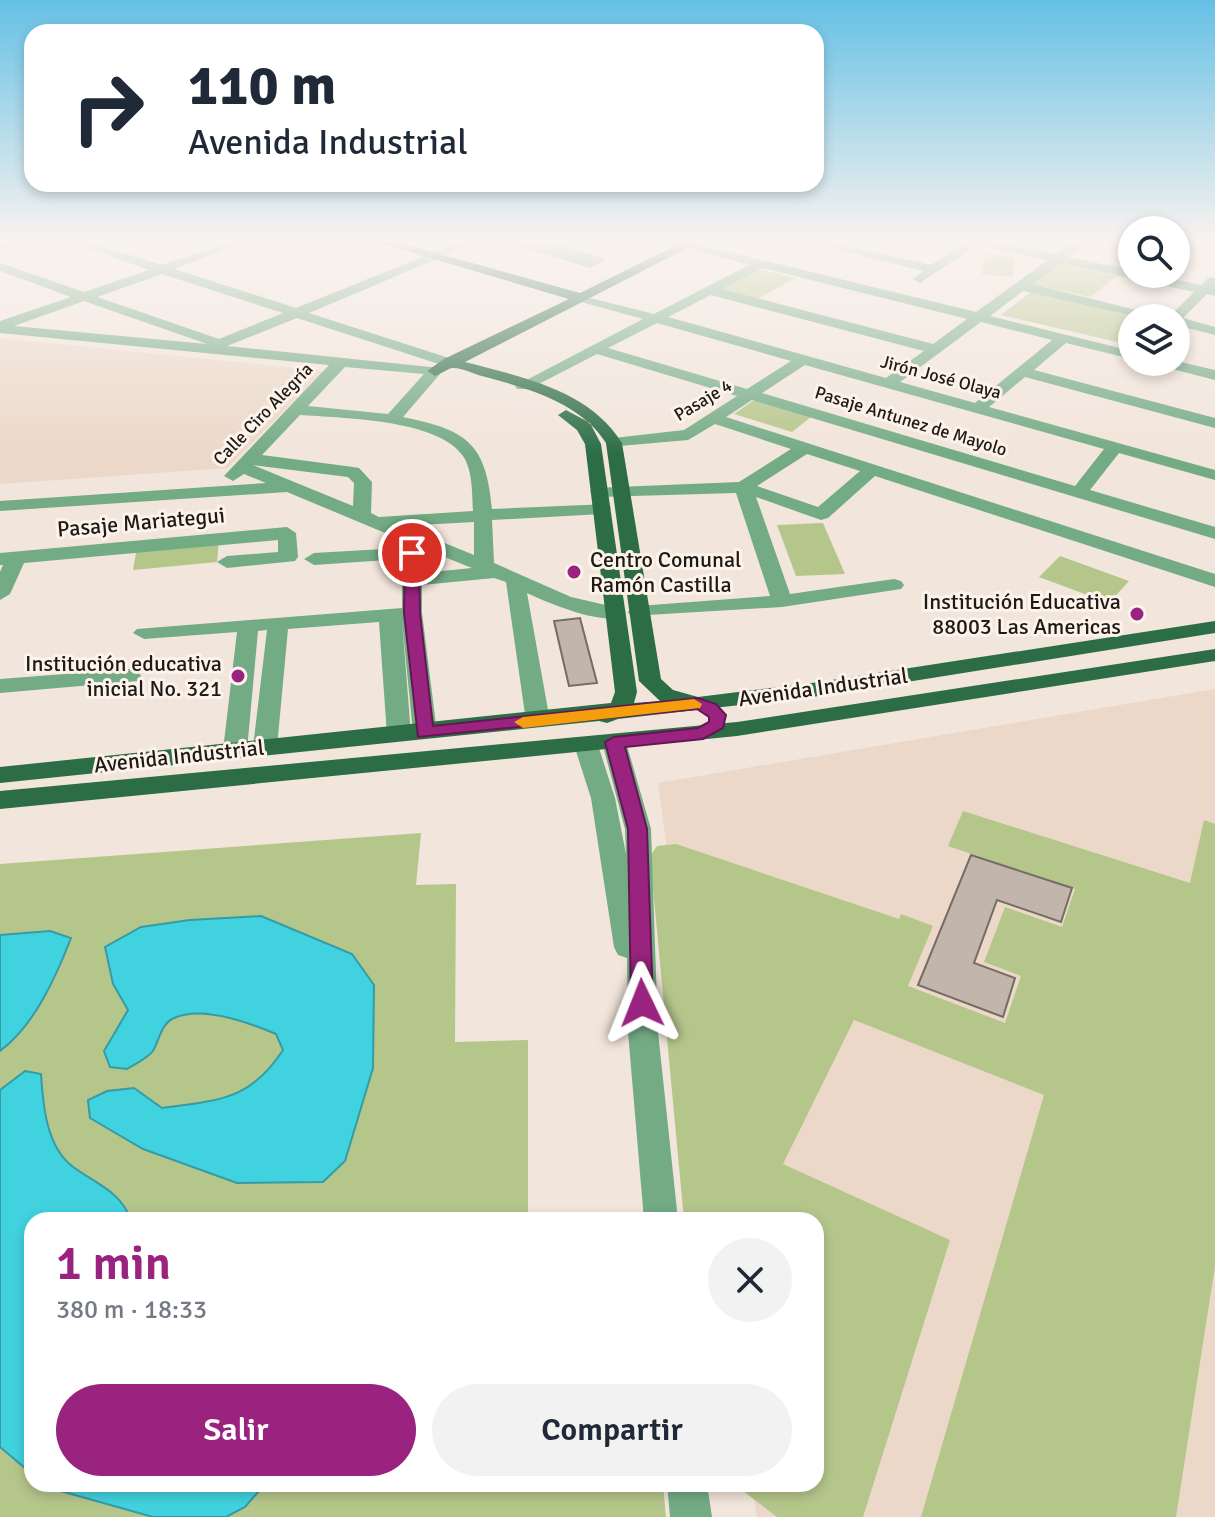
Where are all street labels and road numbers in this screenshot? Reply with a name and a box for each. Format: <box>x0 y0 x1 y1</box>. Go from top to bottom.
street label: Jirón José Olaya <box>878 350 1004 404</box>
street label: Calle Ciro Alegría <box>209 358 317 470</box>
street label: Pasaje 4 <box>670 374 736 426</box>
street label: Pasaje Antunez de Mayolo <box>812 381 1010 461</box>
street label: Pasaje Mariategui <box>56 501 226 543</box>
street label: Avenida Industrial <box>736 662 910 712</box>
street label: Avenida Industrial <box>93 734 265 778</box>

